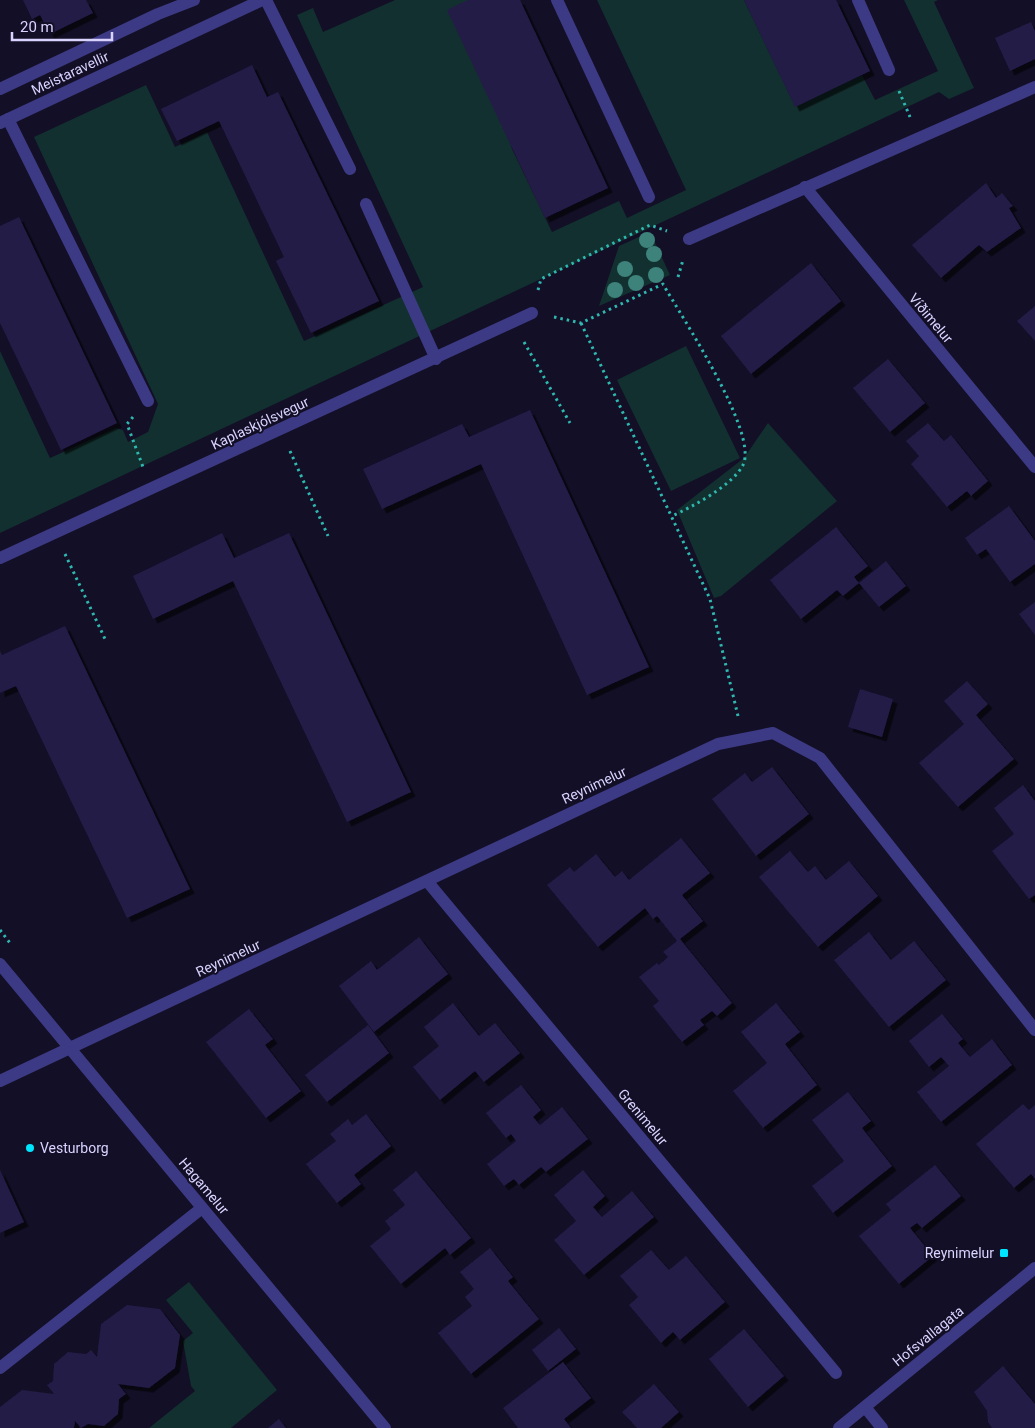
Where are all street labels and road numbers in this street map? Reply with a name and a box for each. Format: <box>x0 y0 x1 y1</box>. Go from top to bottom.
street label: Meistaravellir <box>29 48 111 98</box>
street label: Víðimelur <box>906 290 956 346</box>
street label: Kaplaskjólsvegur <box>209 393 312 453</box>
street label: Reynimelur <box>559 763 629 807</box>
street label: Reynimelur <box>193 936 263 980</box>
street label: Grenimelur <box>615 1086 671 1148</box>
street label: Hagamelur <box>176 1155 232 1218</box>
street label: Hofsvallagata <box>889 1303 967 1369</box>

